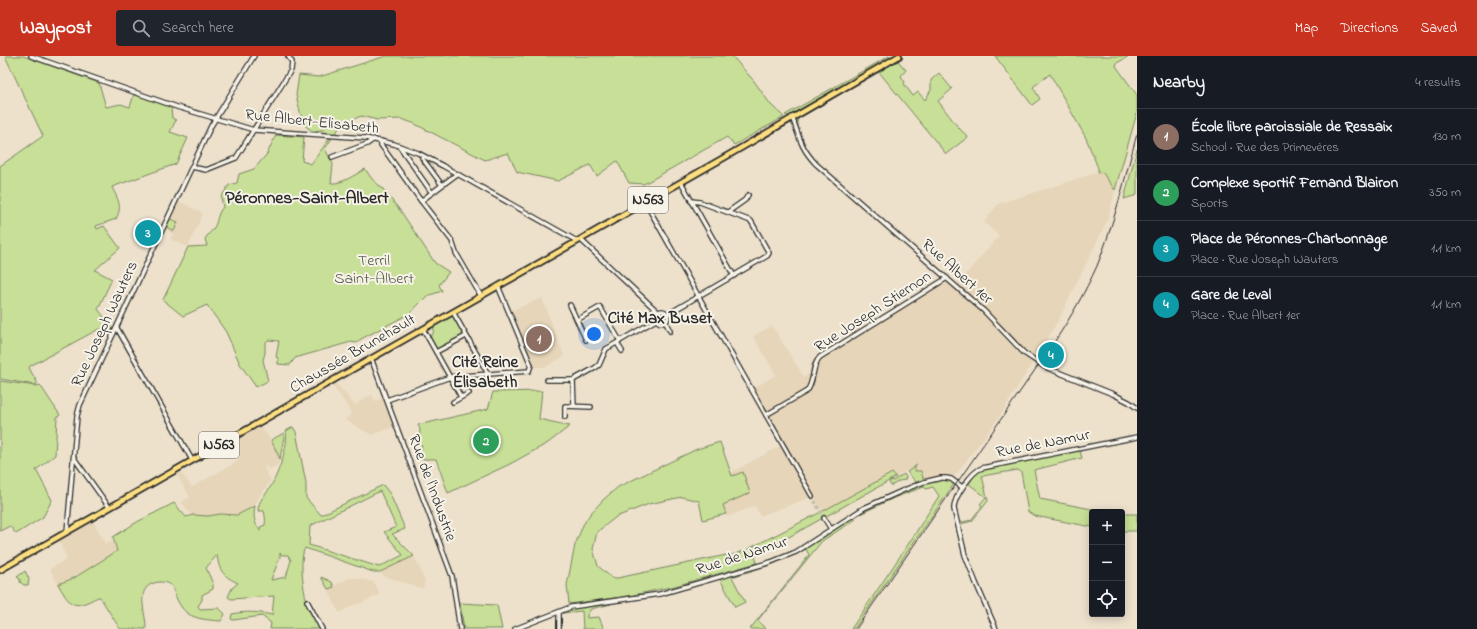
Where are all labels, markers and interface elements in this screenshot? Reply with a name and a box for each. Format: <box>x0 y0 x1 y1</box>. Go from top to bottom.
search box <box>116 10 396 46</box>
text: Waypost <box>20 15 92 42</box>
icon: search <box>130 17 152 39</box>
text: Search here <box>162 17 234 39</box>
text: Map <box>1295 18 1318 39</box>
text: Directions <box>1340 18 1398 39</box>
text: Saved <box>1420 18 1457 39</box>
text: Nearby <box>1153 70 1205 95</box>
text: 4 results <box>1415 73 1461 92</box>
street label: Rue Albert-Elisabeth <box>244 103 380 141</box>
text: École libre paroissiale de Ressaix <box>1191 116 1393 138</box>
text: 1 <box>1164 127 1168 146</box>
text: 130 m <box>1433 127 1461 146</box>
text: School · Rue des Primevères <box>1191 138 1339 157</box>
text: Complexe sportif Fernand Blairon <box>1191 172 1398 194</box>
text: 2 <box>1163 183 1169 202</box>
text: 350 m <box>1429 183 1461 202</box>
district label: Péronnes-Saint-Albert <box>225 186 390 212</box>
road number: N563 <box>628 187 668 213</box>
text: Sports <box>1191 194 1228 213</box>
pin: 3 <box>135 218 161 248</box>
text: Place de Péronnes-Charbonnage <box>1191 228 1387 250</box>
street label: Rue Albert 1er <box>916 233 998 311</box>
text: 3 <box>1163 239 1169 258</box>
text: 1.1 km <box>1431 239 1461 258</box>
park label: Terril Saint-Albert <box>334 249 414 291</box>
text: Place · Rue Joseph Wauters <box>1191 250 1338 269</box>
street label: Rue Joseph Wauters <box>65 257 145 391</box>
street label: Rue Joseph Stiernon <box>810 265 936 359</box>
text: Gare de Leval <box>1191 284 1271 306</box>
text: 4 <box>1163 295 1169 314</box>
text: 1.1 km <box>1431 295 1461 314</box>
district label: Cité Max Buset <box>608 306 713 331</box>
text: Place · Rue Albert 1er <box>1191 306 1300 325</box>
street label: Chaussée Brunehault <box>285 308 421 400</box>
pin: 1 <box>526 324 552 354</box>
your location <box>584 324 604 344</box>
pin: 4 <box>1038 340 1064 370</box>
district label: Cité Reine Élisabeth <box>452 350 519 395</box>
street label: Rue de Namur <box>994 423 1092 465</box>
pin: 2 <box>473 426 499 456</box>
street label: Rue de l'Industrie <box>402 431 463 545</box>
road number: N563 <box>199 432 239 458</box>
map controls <box>1089 509 1125 617</box>
button: + <box>1089 509 1125 545</box>
street label: Rue de Namur <box>693 530 791 582</box>
button: − <box>1089 545 1125 581</box>
button: locate <box>1089 581 1125 617</box>

